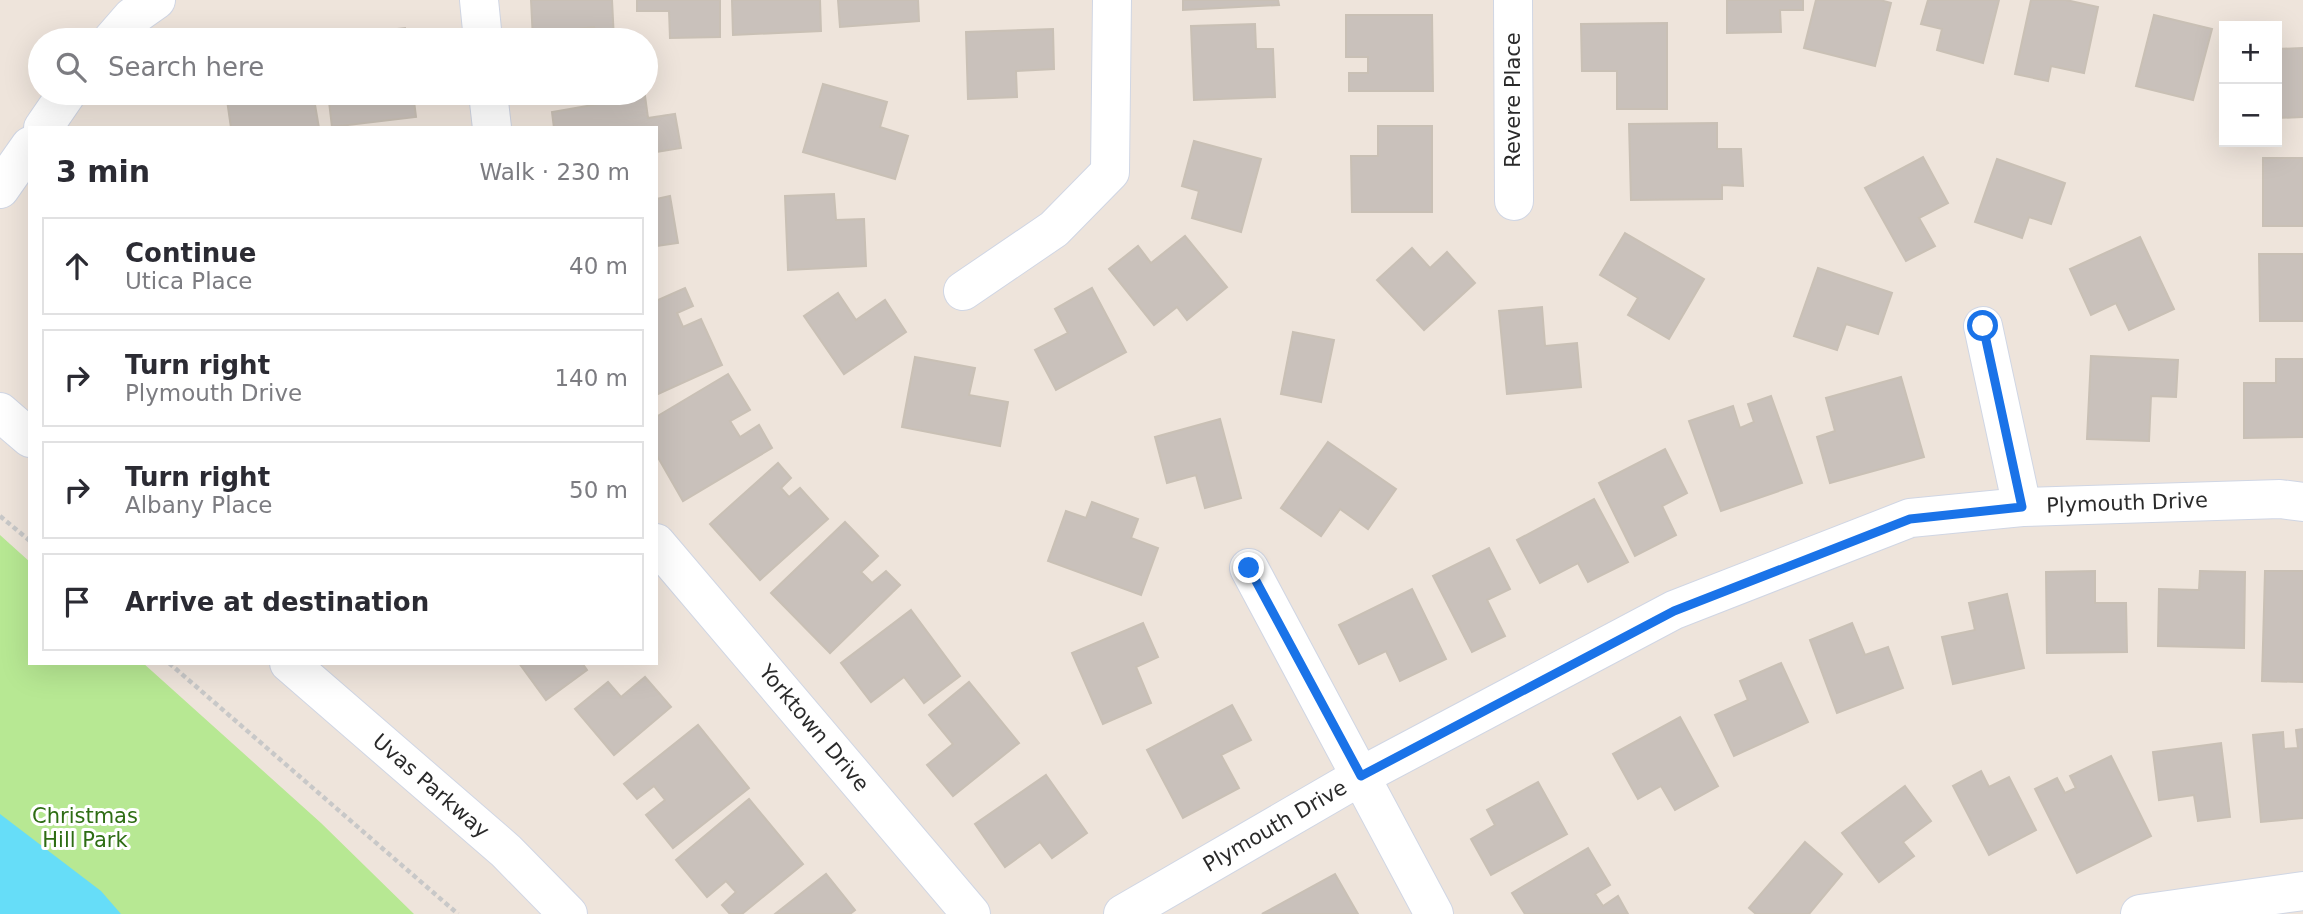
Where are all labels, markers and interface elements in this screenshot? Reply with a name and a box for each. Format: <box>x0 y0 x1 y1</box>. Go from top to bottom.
map controls <box>2219 21 2282 147</box>
button: + <box>2219 21 2282 84</box>
search box <box>28 28 658 105</box>
street label: Revere Place <box>1501 32 1525 168</box>
icon: search <box>52 48 90 86</box>
text: Search here <box>108 52 264 82</box>
button: − <box>2219 84 2282 147</box>
text: 3 min <box>56 154 150 189</box>
text: Walk · 230 m <box>479 159 630 185</box>
text: Continue <box>125 238 256 268</box>
icon: ahead <box>58 247 96 285</box>
text: 40 m <box>569 253 628 279</box>
text: Utica Place <box>125 268 252 294</box>
route start <box>1967 310 1998 341</box>
text: Turn right <box>125 350 270 380</box>
icon: right <box>58 359 96 397</box>
text: 140 m <box>554 365 628 391</box>
text: Plymouth Drive <box>125 380 302 406</box>
text: Turn right <box>125 462 270 492</box>
icon: right <box>58 471 96 509</box>
text: 50 m <box>569 477 628 503</box>
street label: Plymouth Drive <box>2046 488 2208 518</box>
text: Albany Place <box>125 492 272 518</box>
route end <box>1233 552 1264 583</box>
icon: arrive <box>58 583 96 621</box>
text: Arrive at destination <box>125 587 429 617</box>
street label: Yorktown Drive <box>753 659 874 796</box>
street label: Uvas Parkway <box>368 729 494 843</box>
street label: Plymouth Drive <box>1199 775 1351 877</box>
park label: Christmas Hill Park <box>32 804 138 852</box>

